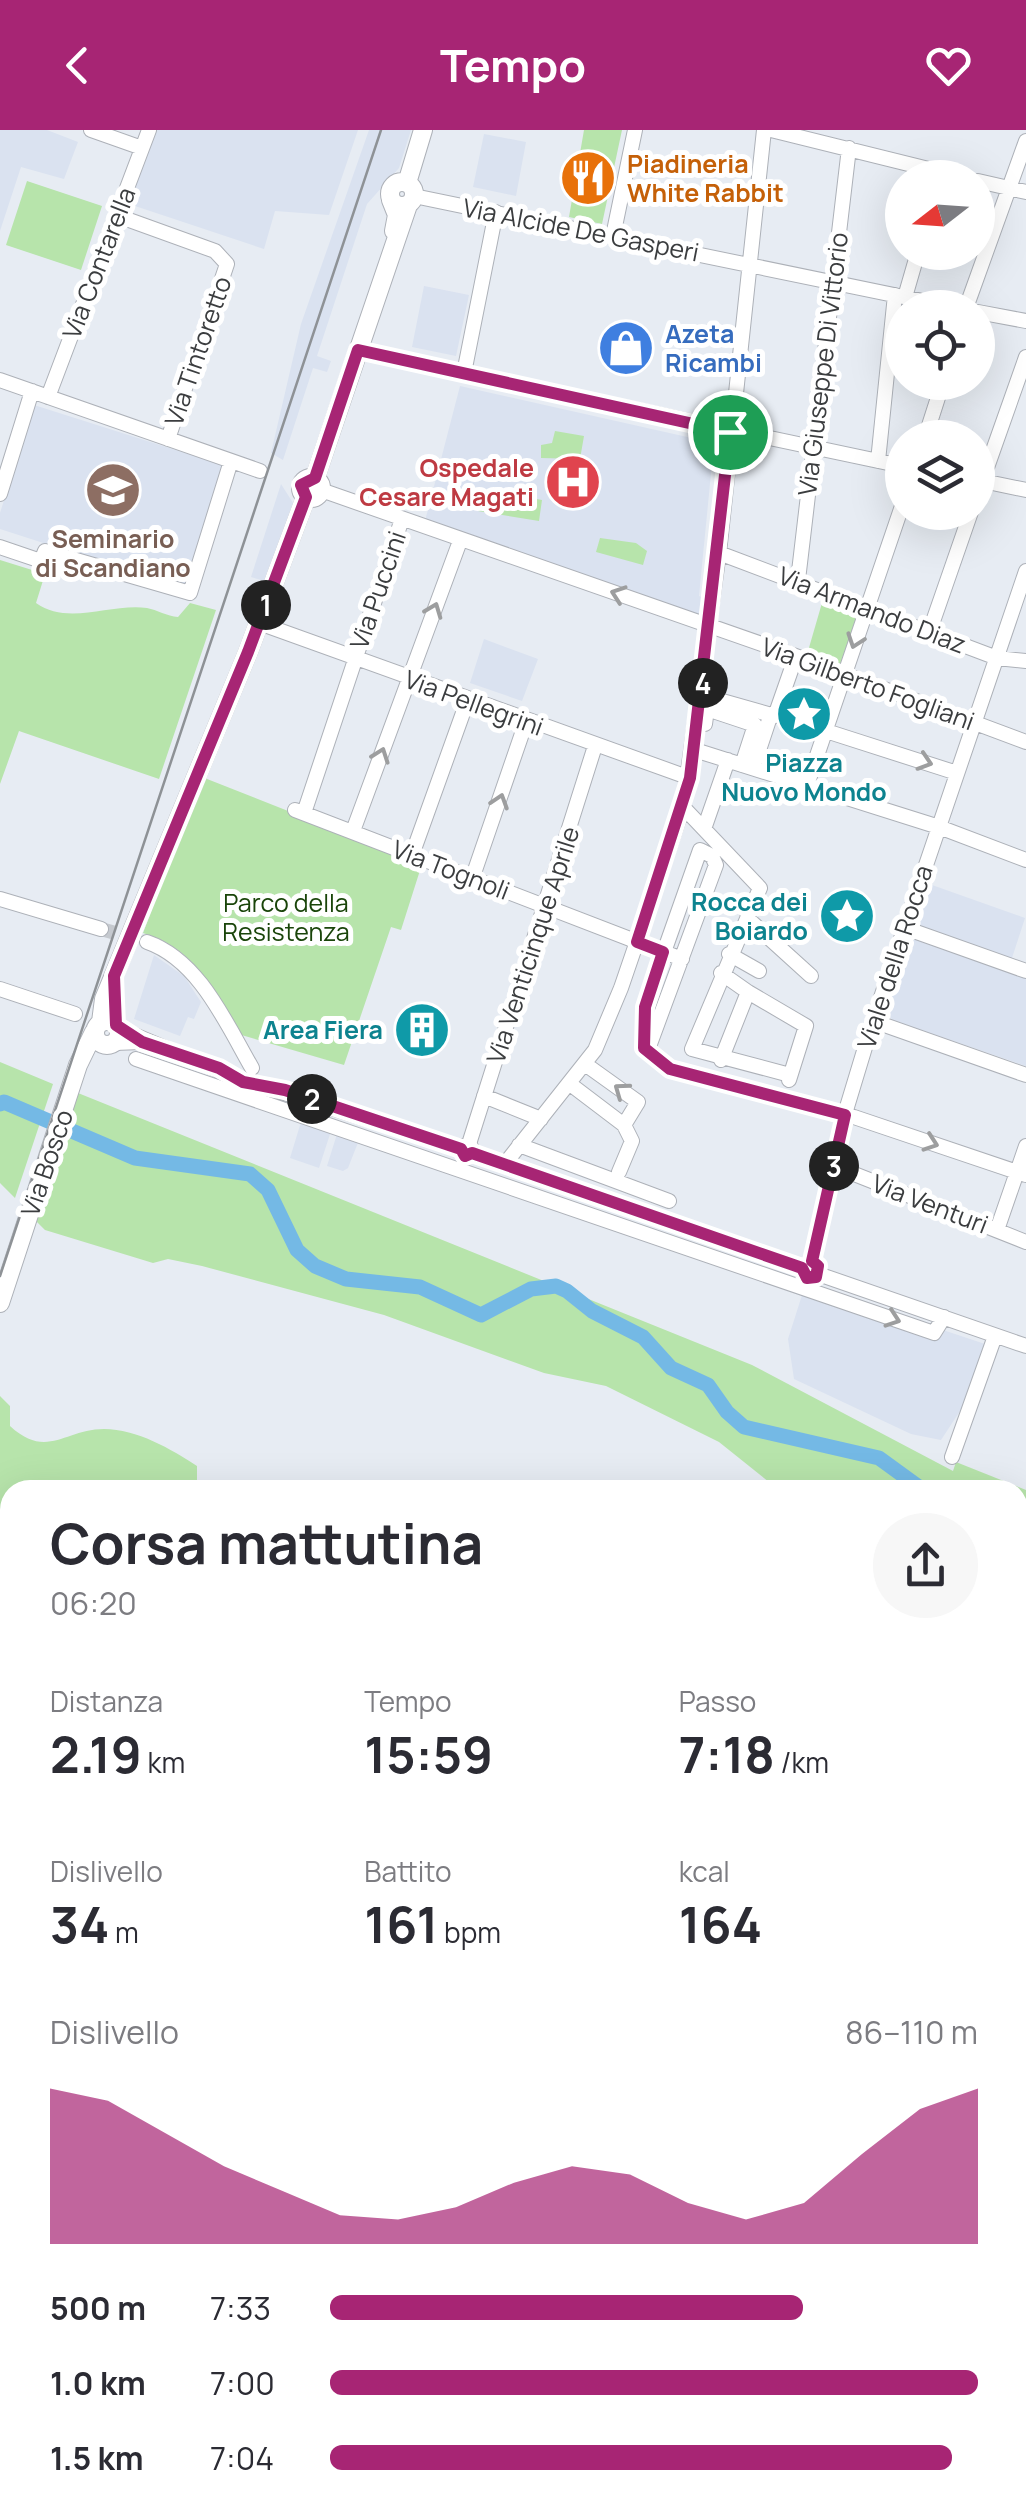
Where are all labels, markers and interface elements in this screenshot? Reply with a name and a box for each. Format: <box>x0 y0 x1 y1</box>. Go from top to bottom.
text: Tempo <box>440 34 586 96</box>
icon: back <box>50 38 105 93</box>
icon: heart <box>921 38 976 93</box>
place label: Piadineria White Rabbit <box>627 146 784 210</box>
restaurant icon: Piadineria White Rabbit <box>558 148 618 208</box>
north arrow <box>885 160 995 270</box>
map controls <box>885 160 995 530</box>
street label: Via Contarella <box>54 182 143 344</box>
street label: Via Alcide De Gasperi <box>460 189 702 270</box>
street label: Via Giuseppe Di Vittorio <box>789 230 856 498</box>
street label: Via Tintoretto <box>156 271 239 430</box>
button: locate <box>885 290 995 400</box>
place label: Azeta Ricambi <box>665 316 762 380</box>
shop icon: Azeta Ricambi <box>596 318 656 378</box>
pin <box>688 390 773 475</box>
icon: arrive <box>703 405 758 460</box>
button: layers <box>885 420 995 530</box>
place label: Ospedale Cesare Magati <box>359 450 534 514</box>
hospital icon: Ospedale Cesare Magati <box>543 452 603 512</box>
school or university icon: Seminario di Scandiano <box>83 460 143 520</box>
place label: Seminario di Scandiano <box>35 521 191 585</box>
street label: Via Puccini <box>341 526 414 654</box>
street label: Via Armando Diaz <box>773 558 971 661</box>
pin: 1 <box>241 580 291 630</box>
text: 1 <box>260 586 272 624</box>
one-way arrow <box>610 586 627 606</box>
one-way arrow <box>422 603 443 620</box>
street label: Via Gilberto Fogliani <box>757 629 980 738</box>
one-way arrow <box>847 631 867 648</box>
pin: 4 <box>678 658 728 708</box>
street label: Via Pellegrini <box>400 661 549 744</box>
text: 4 <box>694 664 712 702</box>
place icon: Piazza Nuovo Mondo <box>774 684 834 744</box>
place label: Piazza Nuovo Mondo <box>721 745 887 809</box>
one-way arrow <box>369 748 389 765</box>
one-way arrow <box>915 751 932 771</box>
one-way arrow <box>488 793 508 810</box>
street label: Via Venticinque Aprile <box>478 822 587 1068</box>
street label: Via Tognoli <box>387 831 515 908</box>
street label: Viale della Rocca <box>848 860 941 1053</box>
place label: Rocca dei Boiardo <box>691 884 808 948</box>
park label: Parco della Resistenza <box>222 885 350 949</box>
place icon: Rocca dei Boiardo <box>817 886 877 946</box>
building icon: Area Fiera <box>392 1000 452 1060</box>
place label: Area Fiera <box>263 1012 383 1047</box>
pin: 2 <box>287 1074 337 1124</box>
text: 2 <box>304 1080 320 1118</box>
one-way arrow <box>614 1084 632 1102</box>
street label: Via Bosco <box>12 1105 81 1221</box>
one-way arrow <box>921 1131 938 1151</box>
pin: 3 <box>809 1141 859 1191</box>
text: 3 <box>826 1147 842 1185</box>
street label: Via Venturi <box>867 1165 993 1242</box>
one-way arrow <box>884 1307 901 1328</box>
text: Corsa mattutina <box>50 1505 483 1581</box>
button: share <box>873 1513 978 1618</box>
text: 06:20 <box>50 1581 137 1625</box>
text: Distanza <box>50 1682 163 1720</box>
text: Tempo <box>364 1682 452 1720</box>
text: Passo <box>679 1682 756 1720</box>
text: 2.19 <box>50 1720 142 1788</box>
text: 15:59 <box>364 1720 493 1788</box>
text: 7:18 <box>679 1720 775 1788</box>
text: km <box>142 1743 185 1781</box>
text: /km <box>775 1743 829 1781</box>
text: Dislivello <box>50 1852 163 1890</box>
text: Battito <box>364 1852 452 1890</box>
text: kcal <box>679 1852 730 1890</box>
text: 34 <box>50 1890 110 1958</box>
text: 161 <box>364 1890 438 1958</box>
text: 164 <box>679 1890 762 1958</box>
text: m <box>110 1913 139 1951</box>
text: bpm <box>438 1913 501 1951</box>
text: Dislivello <box>50 2010 179 2054</box>
text: 86–110 m <box>845 2010 978 2054</box>
text: 500 m <box>50 2286 146 2330</box>
text: 7:33 <box>210 2286 271 2330</box>
text: 1.0 km <box>50 2361 146 2405</box>
text: 7:00 <box>210 2361 275 2405</box>
text: 1.5 km <box>50 2436 144 2480</box>
text: 7:04 <box>210 2436 274 2480</box>

